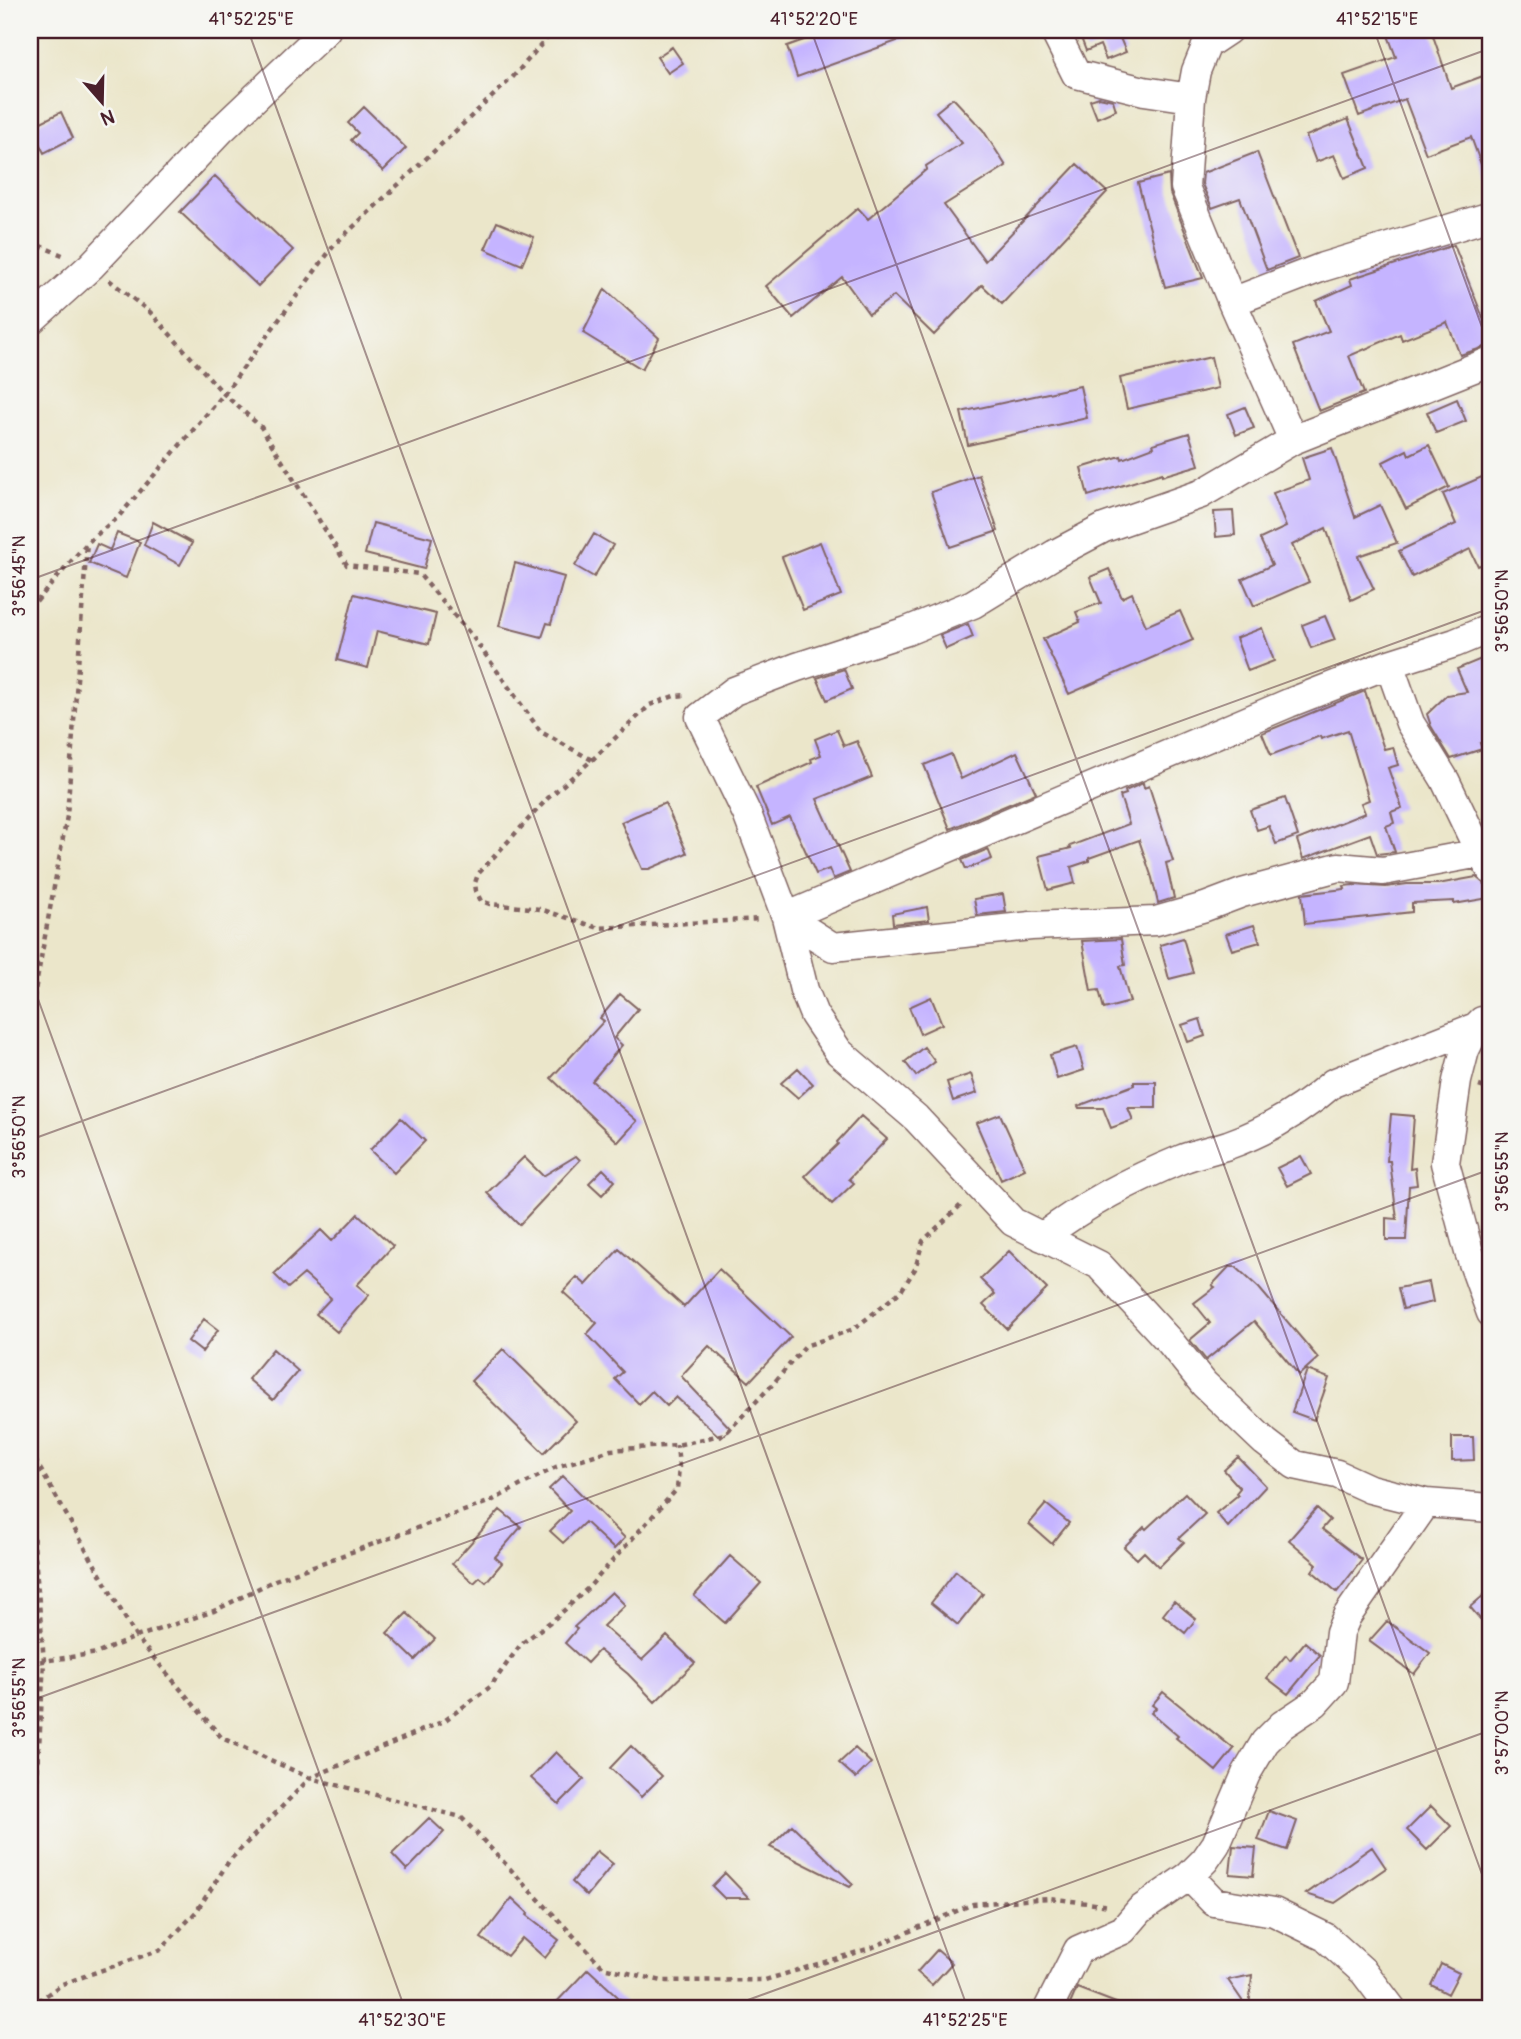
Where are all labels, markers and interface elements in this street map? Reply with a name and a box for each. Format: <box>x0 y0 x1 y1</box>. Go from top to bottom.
text: 41°52'25"E <box>208 8 294 31</box>
text: 41°52'20"E <box>770 8 858 31</box>
text: 41°52'15"E <box>1336 8 1418 31</box>
north arrow <box>66 66 136 136</box>
text: N <box>97 104 118 131</box>
text: 3°56'45"N <box>8 535 31 617</box>
text: 3°56'50"N <box>1491 569 1514 653</box>
text: 3°56'50"N <box>8 1095 31 1179</box>
text: 3°56'55"N <box>1491 1132 1514 1212</box>
text: 3°56'55"N <box>8 1658 31 1738</box>
text: 3°57'00"N <box>1491 1691 1514 1775</box>
text: 41°52'30"E <box>358 2009 446 2032</box>
text: 41°52'25"E <box>922 2009 1008 2032</box>

